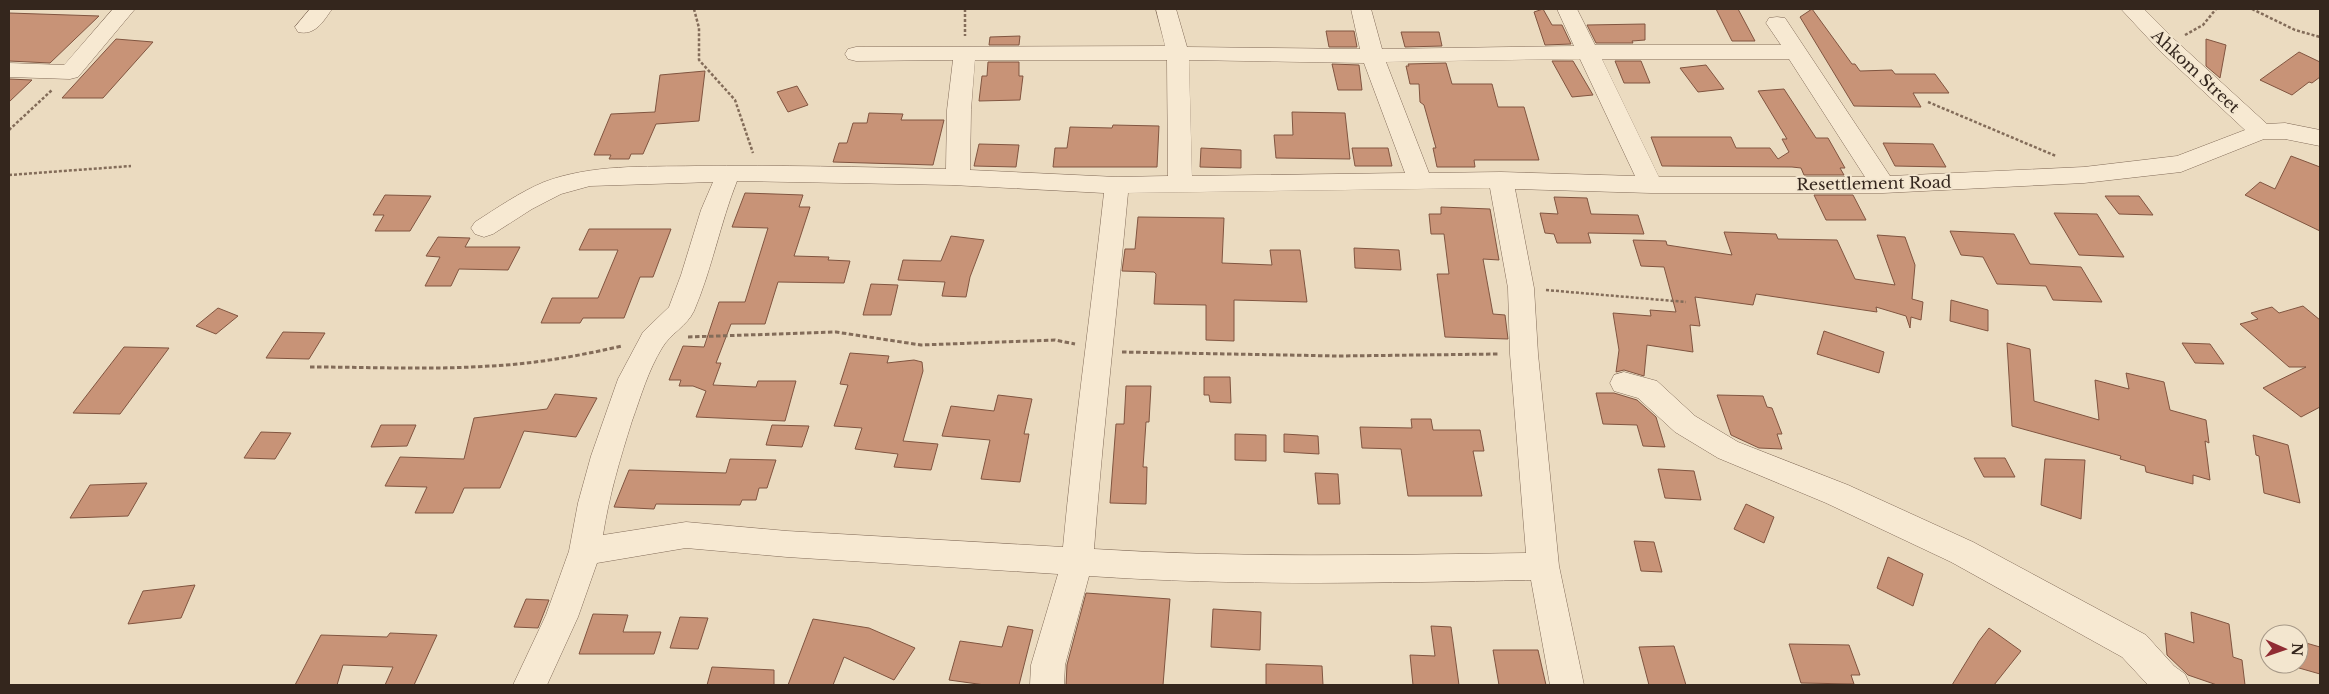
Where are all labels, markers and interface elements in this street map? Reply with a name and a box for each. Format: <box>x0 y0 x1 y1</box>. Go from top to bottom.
street label: Ahkom Street <box>2147 24 2244 117</box>
street label: Resettlement Road <box>1796 172 1952 194</box>
north arrow <box>2259 624 2309 674</box>
text: N <box>2288 643 2306 656</box>

